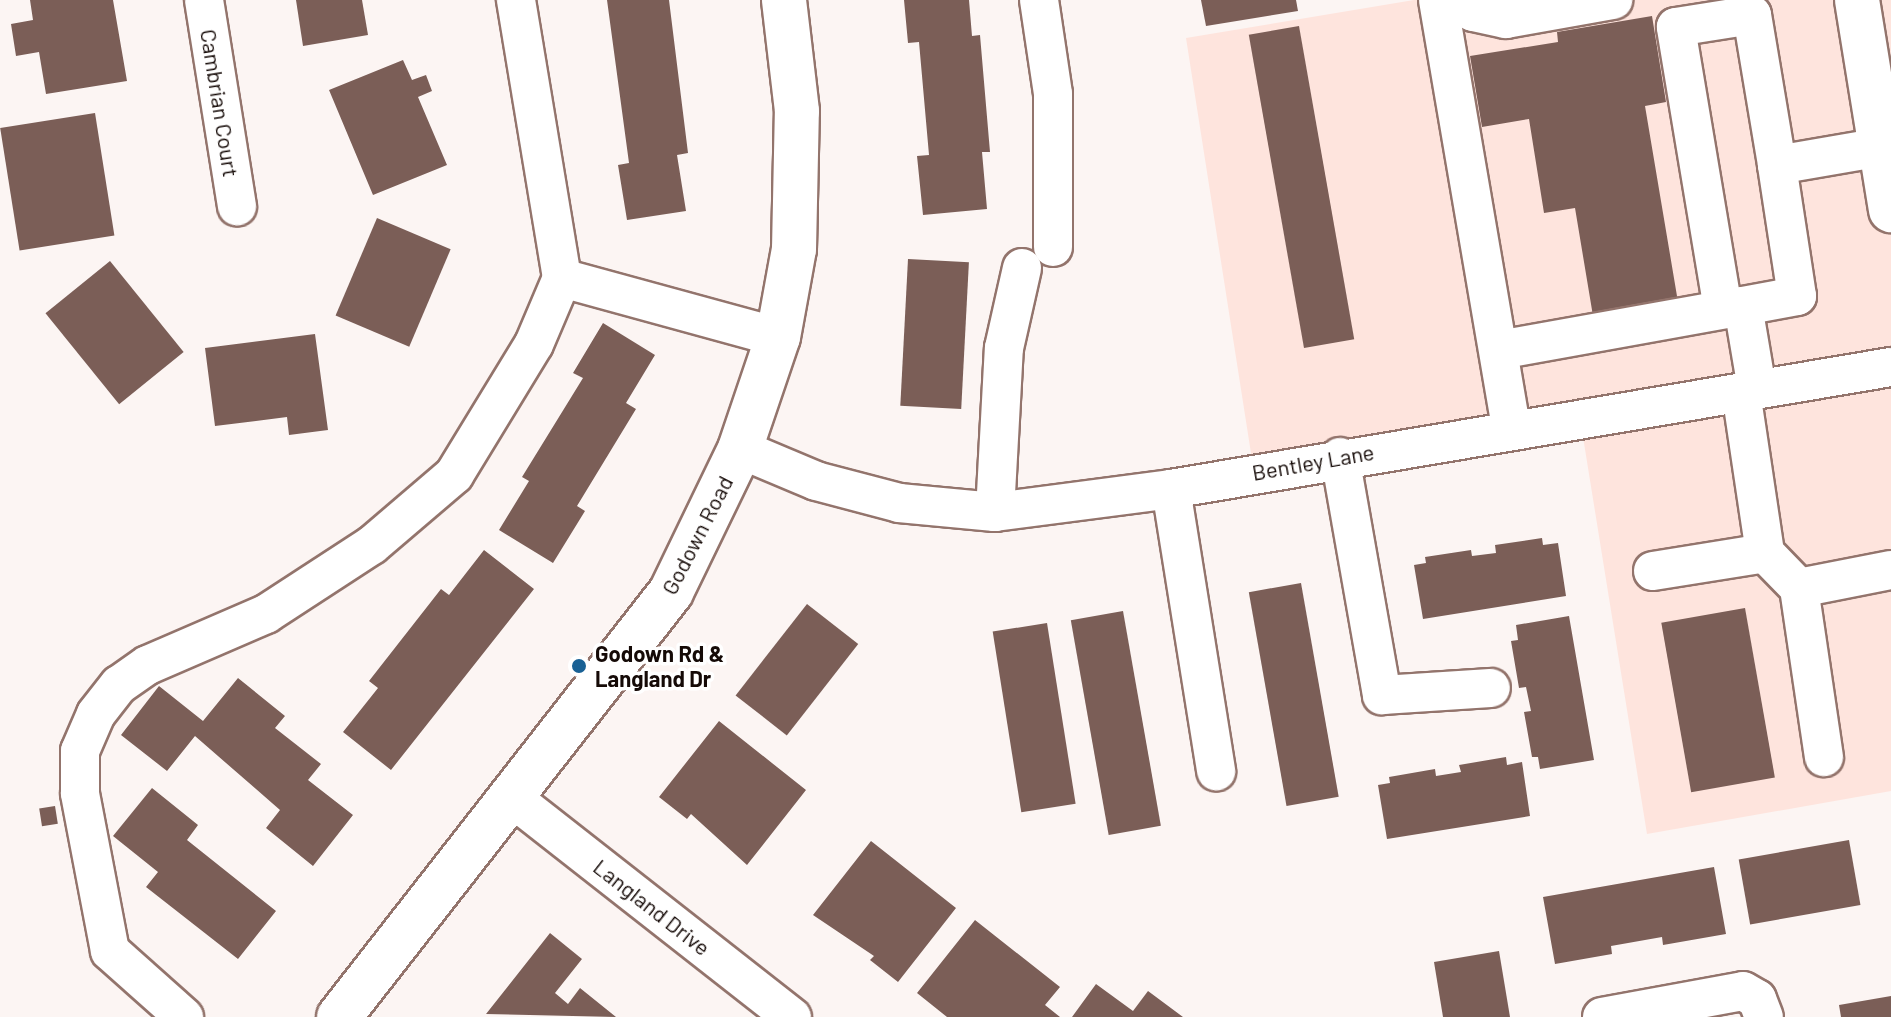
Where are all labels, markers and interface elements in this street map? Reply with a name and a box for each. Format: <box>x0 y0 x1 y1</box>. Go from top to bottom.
street label: Cambrian Court <box>195 27 245 179</box>
street label: Bentley Lane <box>1250 438 1376 486</box>
street label: Godown Road <box>656 471 738 599</box>
place label: Godown Rd & Langland Dr <box>595 640 724 692</box>
marker: Godown Rd & Langland Dr <box>570 657 588 675</box>
street label: Langland Drive <box>588 853 716 961</box>

